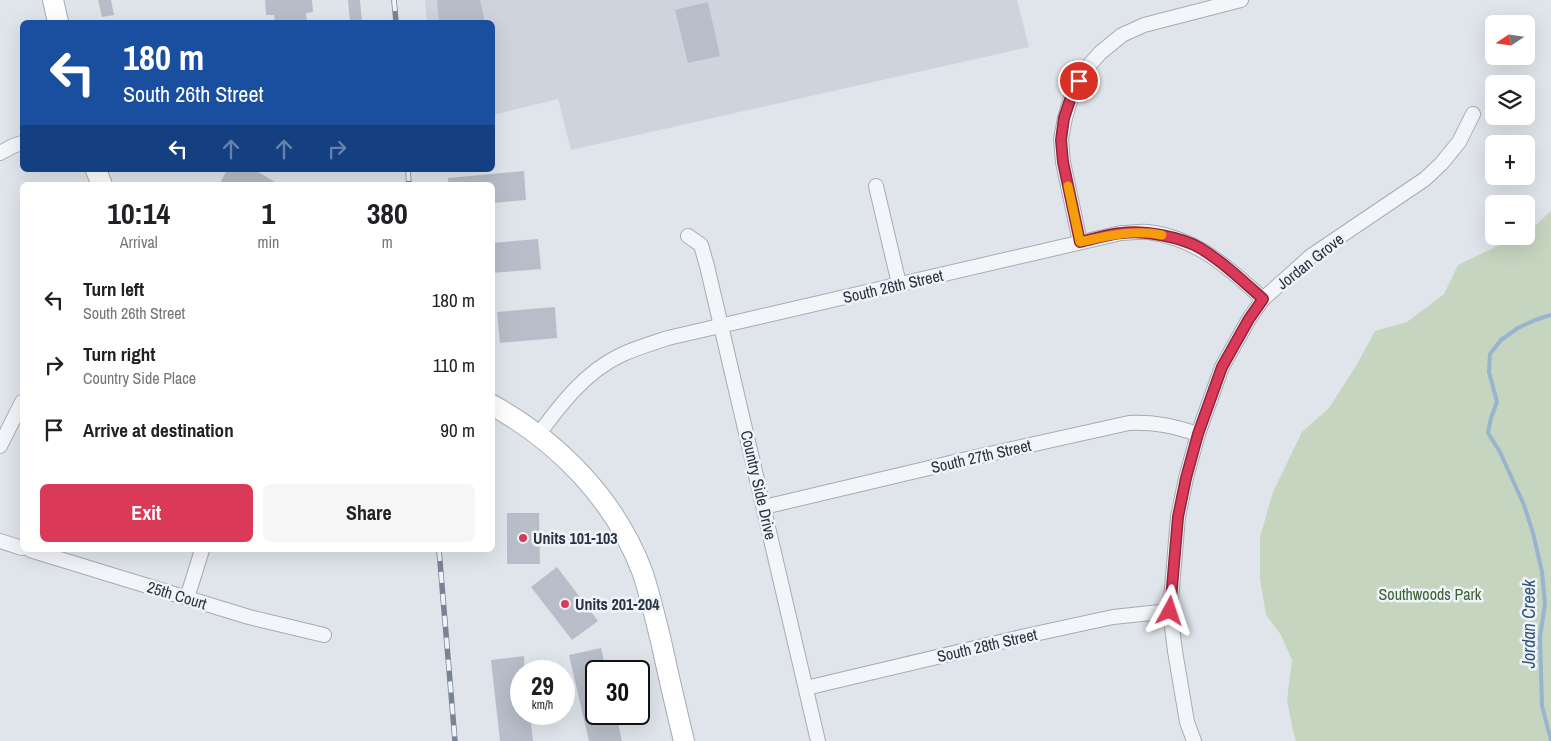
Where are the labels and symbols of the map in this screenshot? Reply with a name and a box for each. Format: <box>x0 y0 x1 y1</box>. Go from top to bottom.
north arrow <box>1485 15 1535 65</box>
pin <box>1058 60 1100 102</box>
street label: Jordan Grove <box>1272 228 1348 294</box>
street label: South 26th Street <box>841 264 946 308</box>
street label: Country Side Drive <box>736 428 782 542</box>
street label: South 27th Street <box>929 434 1034 478</box>
place label: Units 101-103 <box>533 527 618 549</box>
marker: Units 101-103 <box>517 532 529 544</box>
street label: 25th Court <box>144 576 210 615</box>
water label: Jordan Creek <box>1516 579 1541 669</box>
park label: Southwoods Park <box>1379 583 1482 605</box>
position arrow <box>1143 584 1195 636</box>
place label: Units 201-204 <box>575 593 660 615</box>
marker: Units 201-204 <box>559 598 571 610</box>
street label: South 28th Street <box>935 623 1040 667</box>
speed limit sign: 30 <box>585 660 650 725</box>

